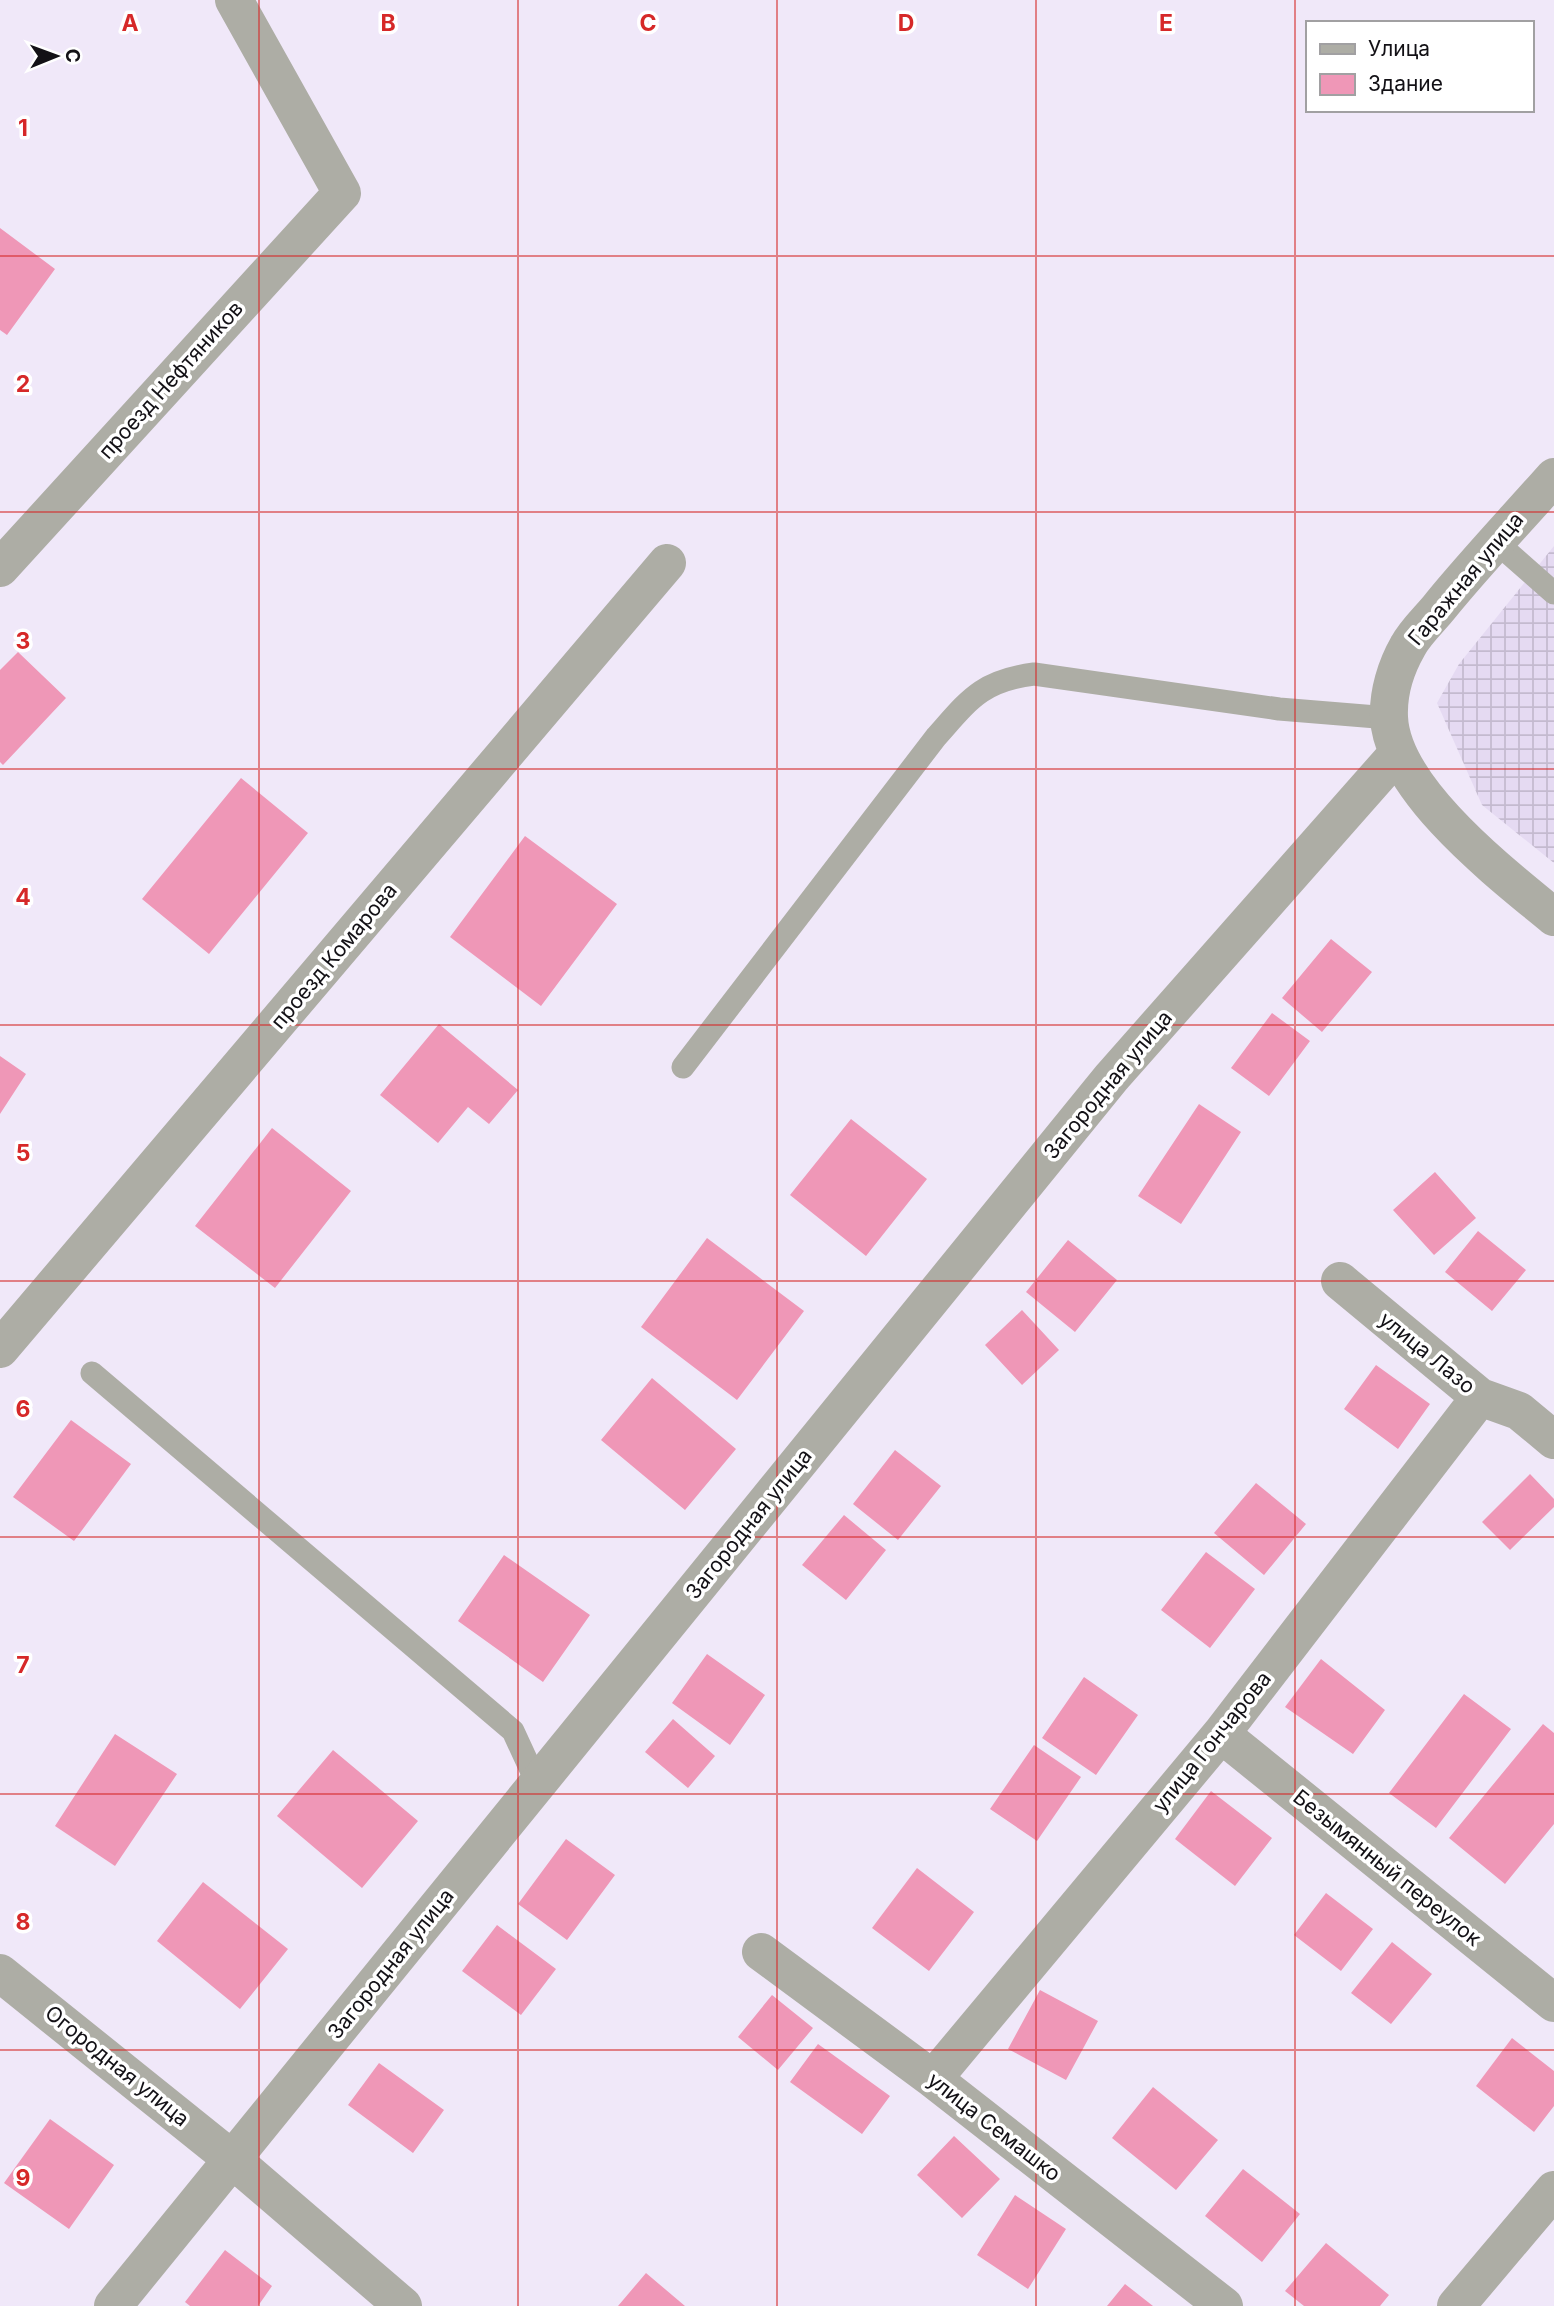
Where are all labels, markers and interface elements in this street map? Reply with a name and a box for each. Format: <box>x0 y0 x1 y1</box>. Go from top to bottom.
text: A <box>121 9 139 37</box>
text: B <box>380 9 396 37</box>
text: C <box>639 9 657 37</box>
text: D <box>898 9 914 37</box>
text: E <box>1159 9 1173 37</box>
north arrow <box>21 21 91 91</box>
legend <box>1306 21 1533 112</box>
text: Улица <box>1368 36 1430 61</box>
text: С <box>61 48 84 63</box>
text: Здание <box>1368 71 1443 96</box>
text: 1 <box>18 114 28 142</box>
street label: проезд Нефтяников <box>93 296 248 464</box>
text: 2 <box>16 370 30 398</box>
street label: Гаражная улица <box>1403 507 1528 650</box>
text: 3 <box>16 627 30 655</box>
street label: проезд Комарова <box>265 878 402 1034</box>
text: 4 <box>15 883 31 911</box>
street label: Загородная улица <box>1038 1005 1177 1164</box>
text: 5 <box>16 1139 30 1167</box>
street label: улица Лазо <box>1374 1306 1480 1399</box>
text: 6 <box>16 1395 30 1423</box>
street label: Загородная улица <box>680 1443 817 1604</box>
text: 7 <box>16 1651 30 1679</box>
street label: улица Гончарова <box>1147 1666 1276 1817</box>
street label: Безымянный переулок <box>1288 1784 1487 1951</box>
street label: Загородная улица <box>322 1883 459 2044</box>
text: 8 <box>16 1908 30 1936</box>
street label: Огородная улица <box>40 2000 194 2131</box>
street label: улица Семашко <box>923 2067 1066 2186</box>
text: 9 <box>16 2164 30 2192</box>

